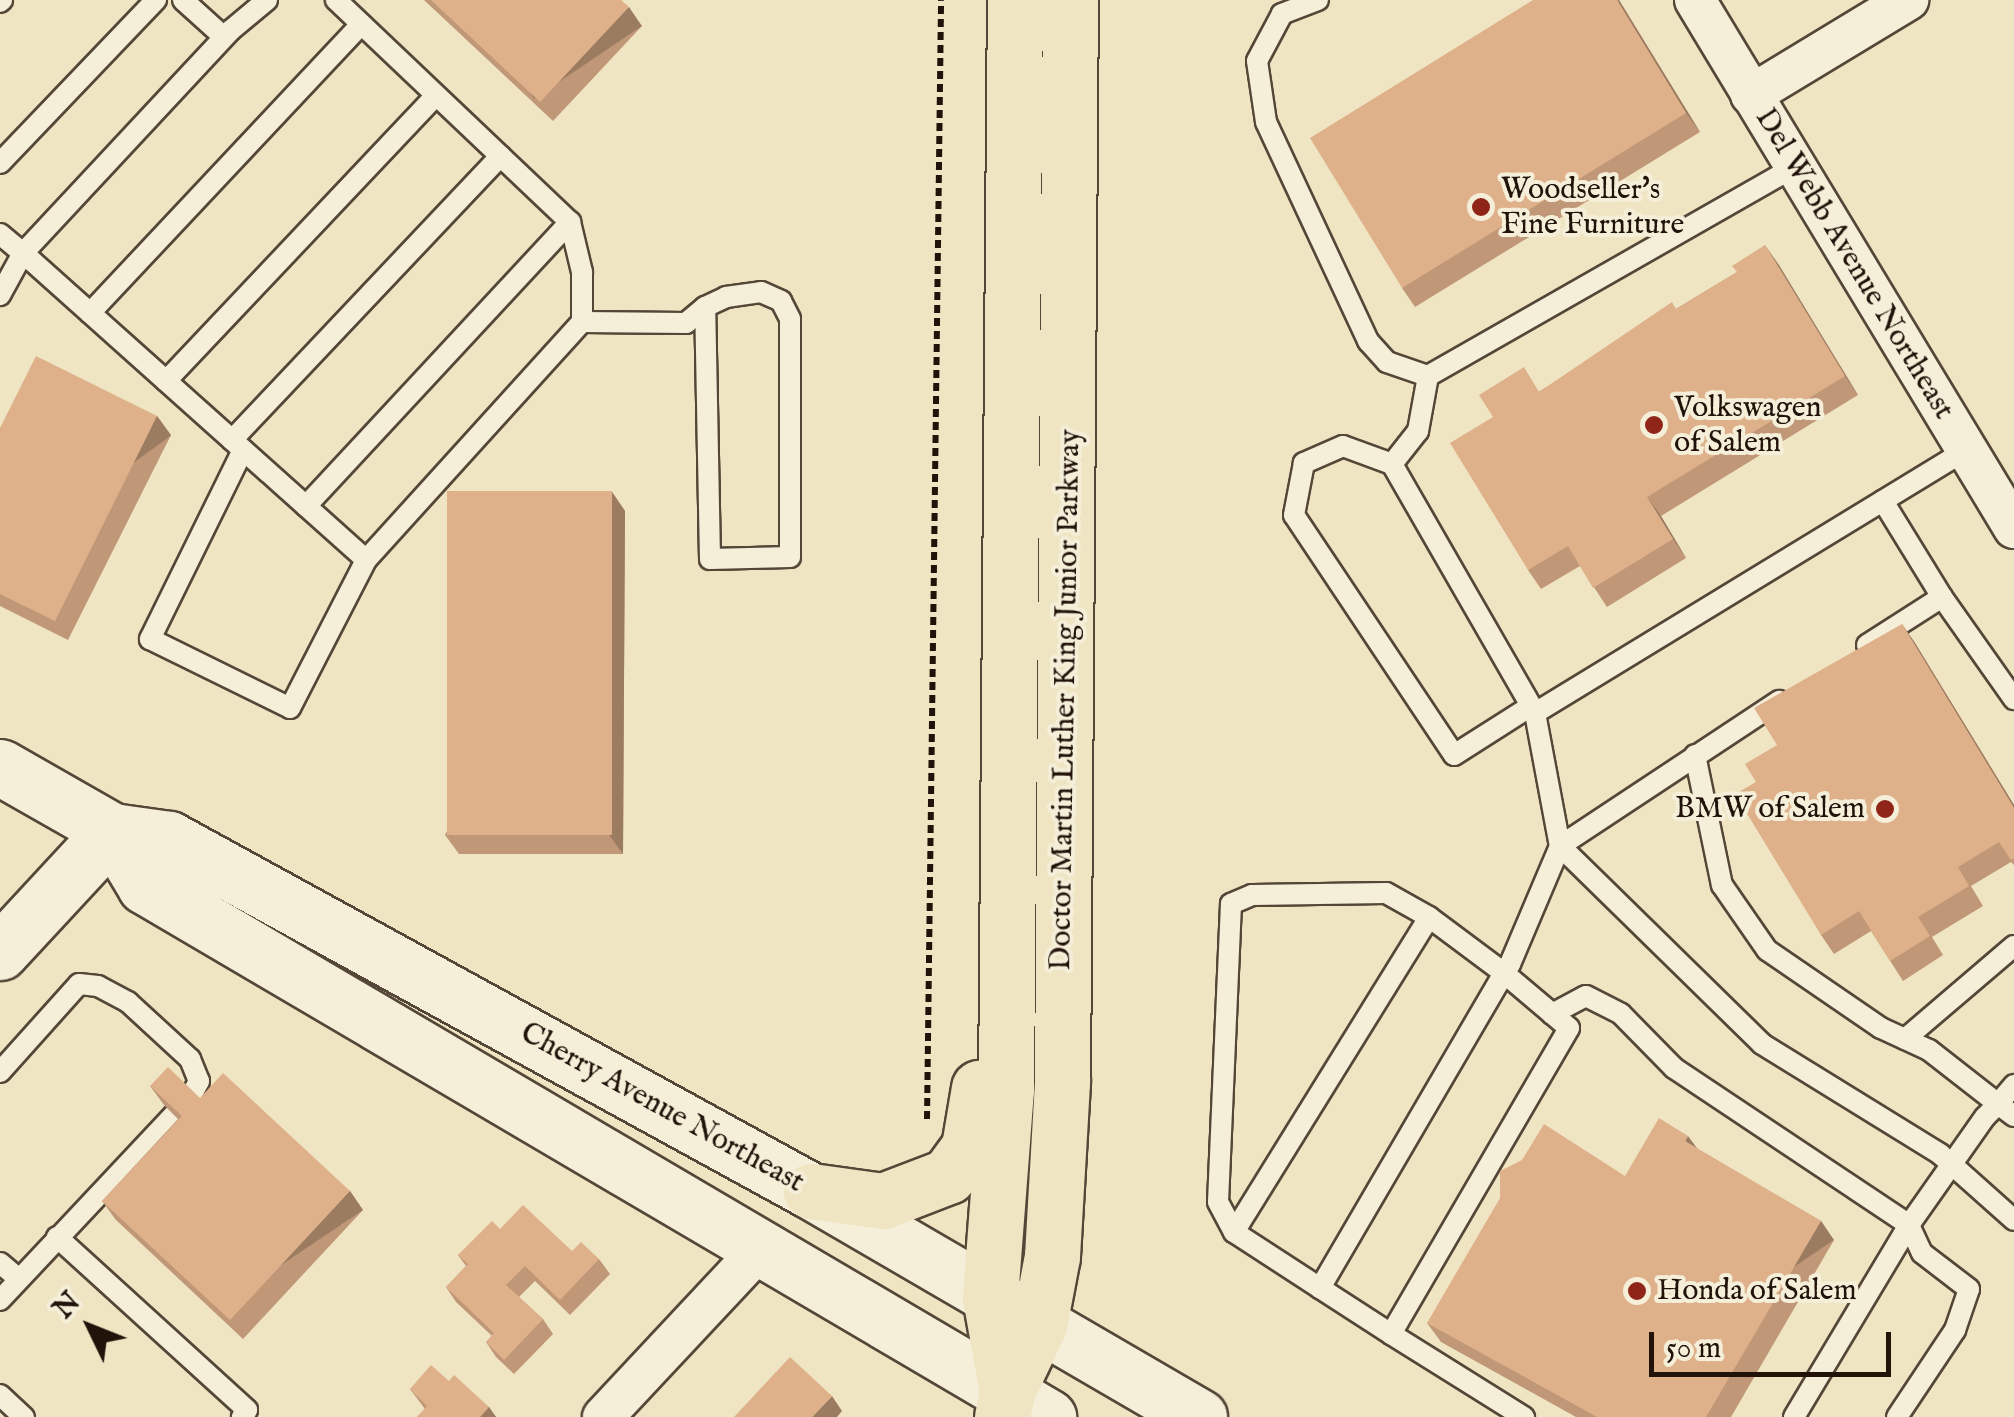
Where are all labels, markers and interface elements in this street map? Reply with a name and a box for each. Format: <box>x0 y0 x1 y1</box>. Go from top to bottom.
street label: Del Webb Avenue Northeast <box>1747 102 1961 426</box>
place label: Woodseller's Fine Furniture <box>1501 172 1684 242</box>
marker: Woodseller's Fine Furniture <box>1470 196 1492 218</box>
place label: Volkswagen of Salem <box>1674 390 1822 460</box>
marker: Volkswagen of Salem <box>1643 414 1665 436</box>
street label: Doctor Martin Luther King Junior Parkway <box>1043 429 1089 971</box>
place label: BMW of Salem <box>1675 791 1865 827</box>
marker: BMW of Salem <box>1874 798 1896 820</box>
street label: Cherry Avenue Northeast <box>514 1015 810 1201</box>
place label: Honda of Salem <box>1657 1273 1857 1309</box>
north arrow <box>40 1277 140 1377</box>
marker: Honda of Salem <box>1626 1280 1648 1302</box>
text: N <box>47 1285 89 1327</box>
scale bar <box>1654 1312 1896 1374</box>
text: 50 m <box>1666 1330 1721 1368</box>

